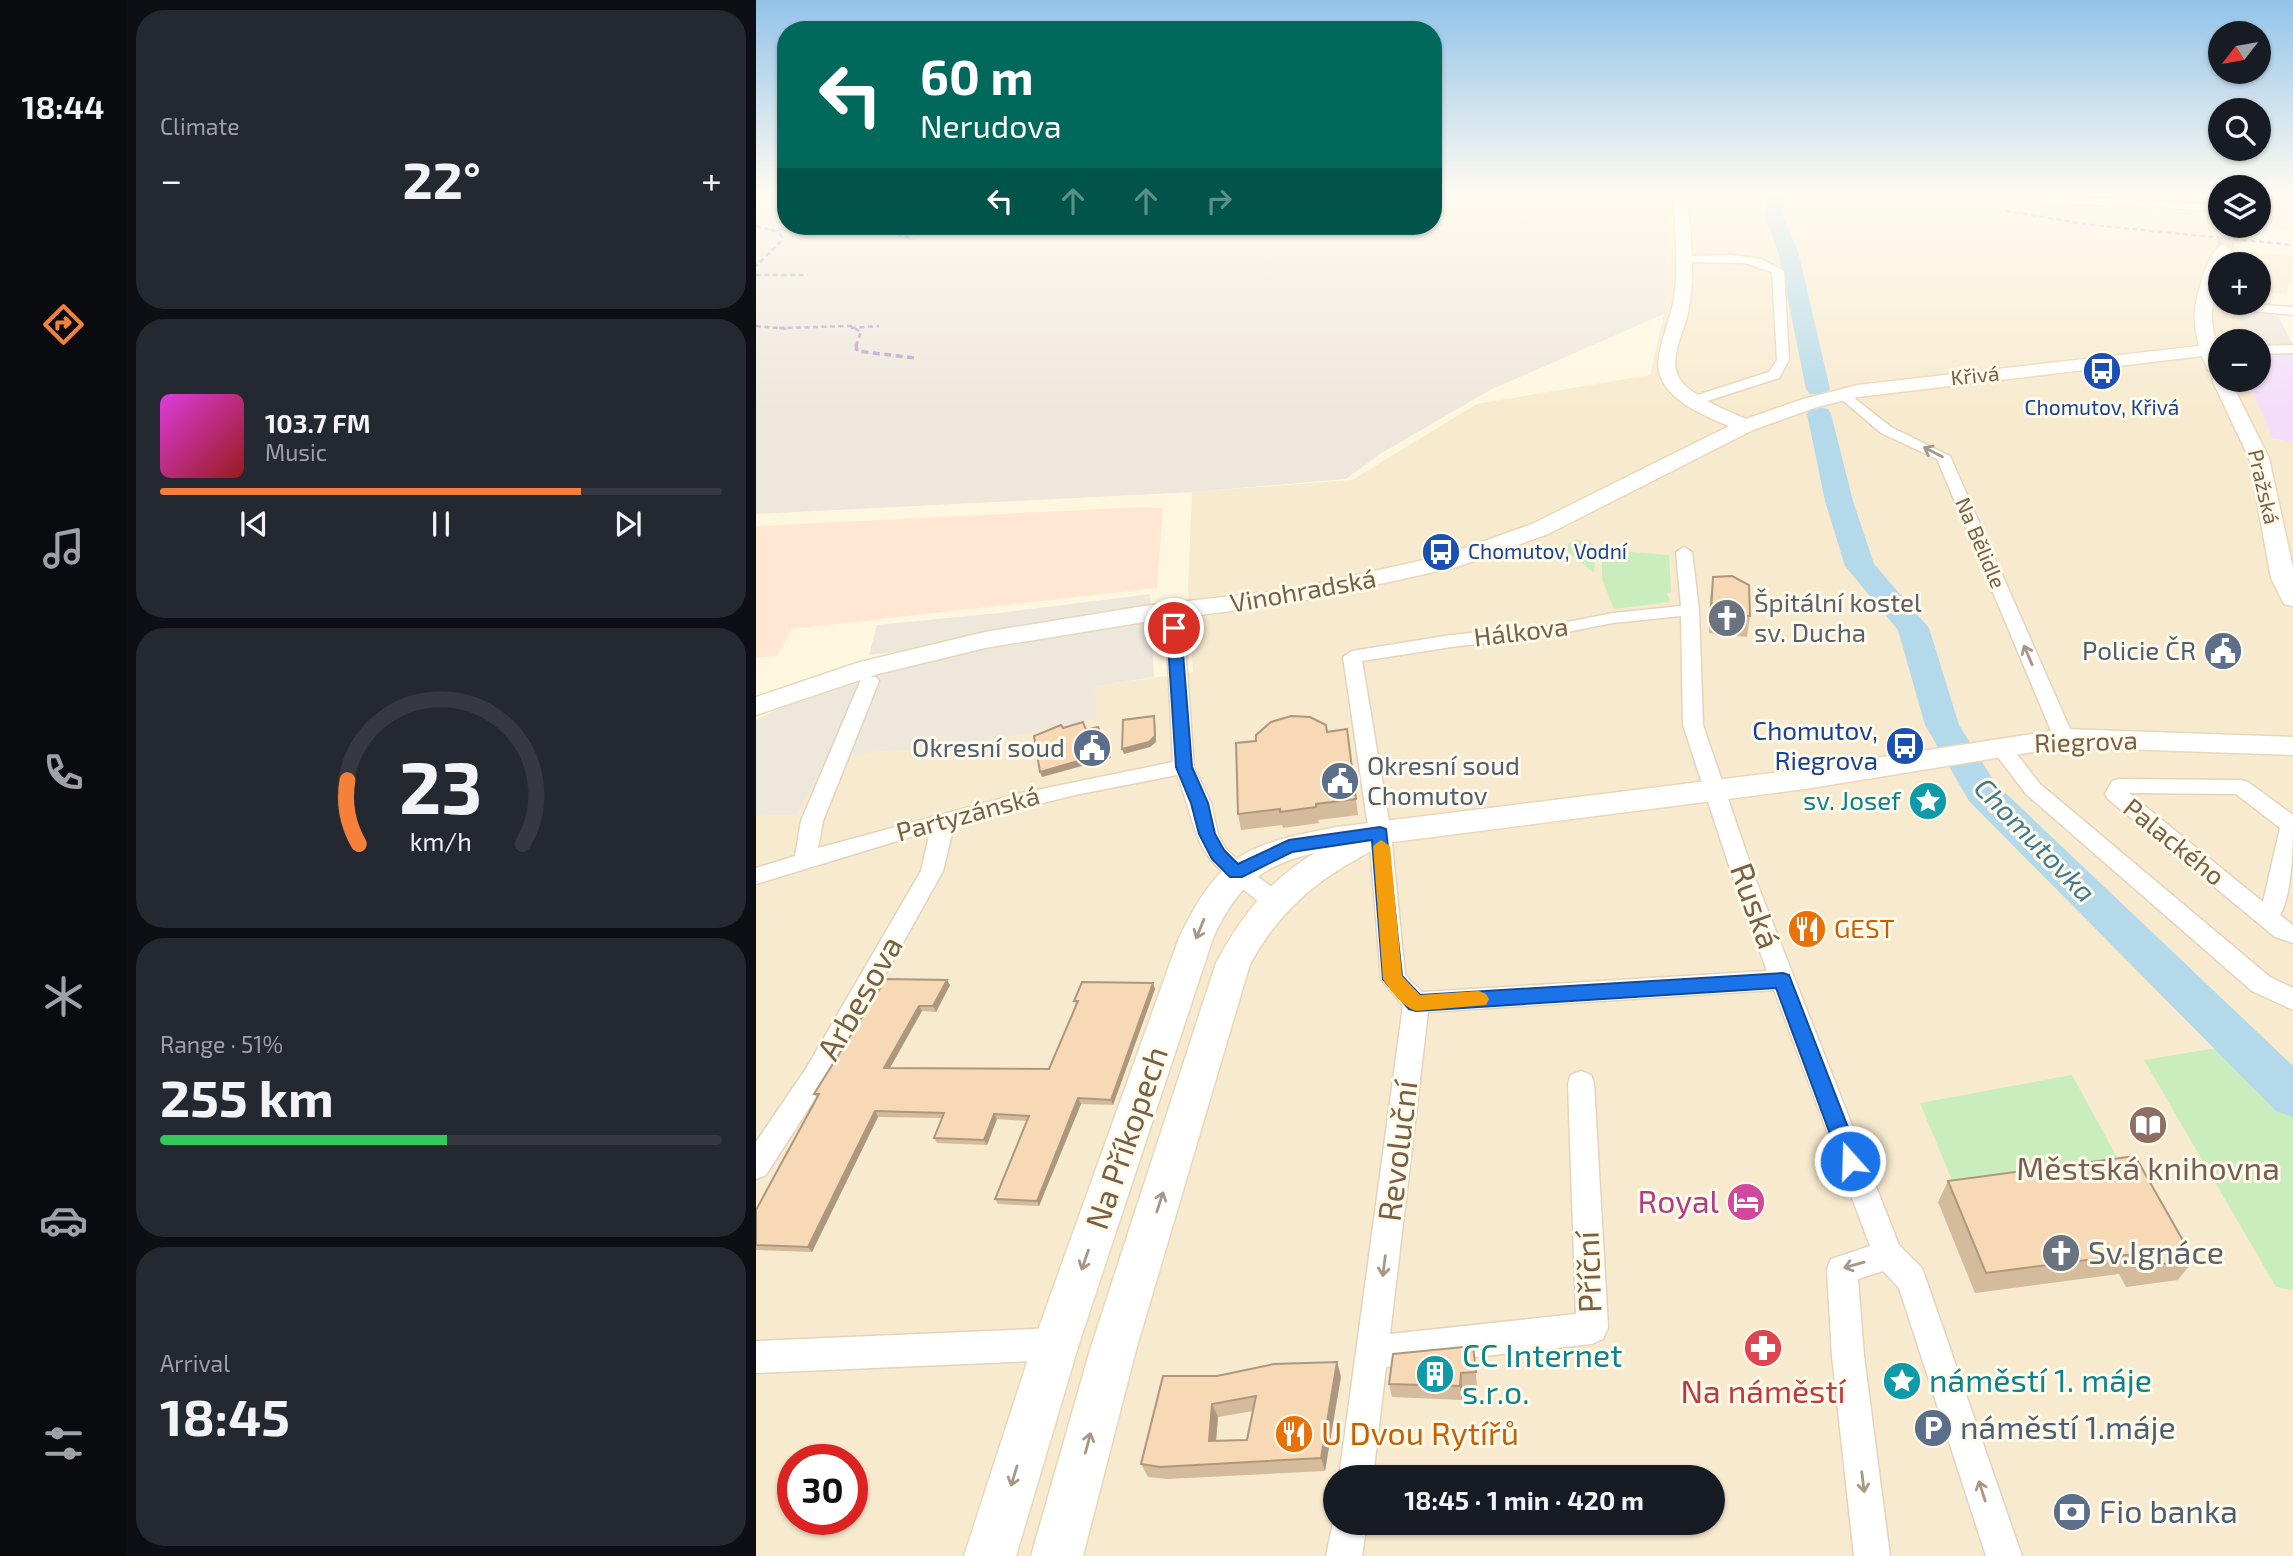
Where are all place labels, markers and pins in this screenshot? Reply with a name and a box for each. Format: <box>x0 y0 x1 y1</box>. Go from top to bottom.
bus stop icon: Chomutov, Křivá <box>2081 350 2123 392</box>
place label: Chomutov, Křivá <box>2025 394 2179 419</box>
bus stop icon: Chomutov, Vodní <box>1420 531 1462 573</box>
place label: Chomutov, Vodní <box>1468 538 1628 563</box>
place label: Špitální kostel sv. Ducha <box>1754 586 1922 647</box>
church icon: Špitální kostel sv. Ducha <box>1706 597 1748 639</box>
pin <box>1144 598 1204 658</box>
public building icon: Policie ČR <box>2202 630 2244 672</box>
place label: Policie ČR <box>2082 634 2196 665</box>
place label: Chomutov, Riegrova <box>1752 714 1878 775</box>
bus stop icon: Chomutov, Riegrova <box>1884 725 1926 767</box>
public building icon: Okresní soud <box>1071 727 1113 769</box>
place label: Okresní soud <box>912 731 1065 762</box>
place label: Okresní soud Chomutov <box>1367 749 1520 810</box>
public building icon: Okresní soud Chomutov <box>1319 760 1361 802</box>
place icon: sv. Josef <box>1907 780 1949 822</box>
place label: sv. Josef <box>1803 784 1902 815</box>
restaurant icon: GEST <box>1786 908 1828 950</box>
place label: GEST <box>1834 912 1895 943</box>
library icon: Městská knihovna <box>2127 1104 2169 1146</box>
place label: Městská knihovna <box>2016 1148 2280 1186</box>
place label: Royal <box>1638 1181 1719 1219</box>
hotel icon: Royal <box>1725 1181 1767 1223</box>
church icon: Sv.Ignáce <box>2040 1232 2082 1274</box>
place label: Sv.Ignáce <box>2088 1232 2224 1270</box>
pharmacy icon: Na náměstí <box>1742 1327 1784 1369</box>
place label: CC Internet s.r.o. <box>1462 1335 1622 1410</box>
building icon: CC Internet s.r.o. <box>1414 1353 1456 1395</box>
place icon: náměstí 1. máje <box>1881 1360 1923 1402</box>
place label: náměstí 1. máje <box>1929 1360 2152 1399</box>
place label: Na náměstí <box>1680 1371 1847 1409</box>
parking icon: náměstí 1.máje <box>1912 1407 1954 1449</box>
place label: náměstí 1.máje <box>1960 1407 2176 1446</box>
restaurant icon: U Dvou Rytířů <box>1273 1413 1315 1455</box>
place label: U Dvou Rytířů <box>1321 1413 1519 1451</box>
bank icon: Fio banka <box>2051 1491 2093 1533</box>
place label: Fio banka <box>2099 1491 2238 1529</box>

